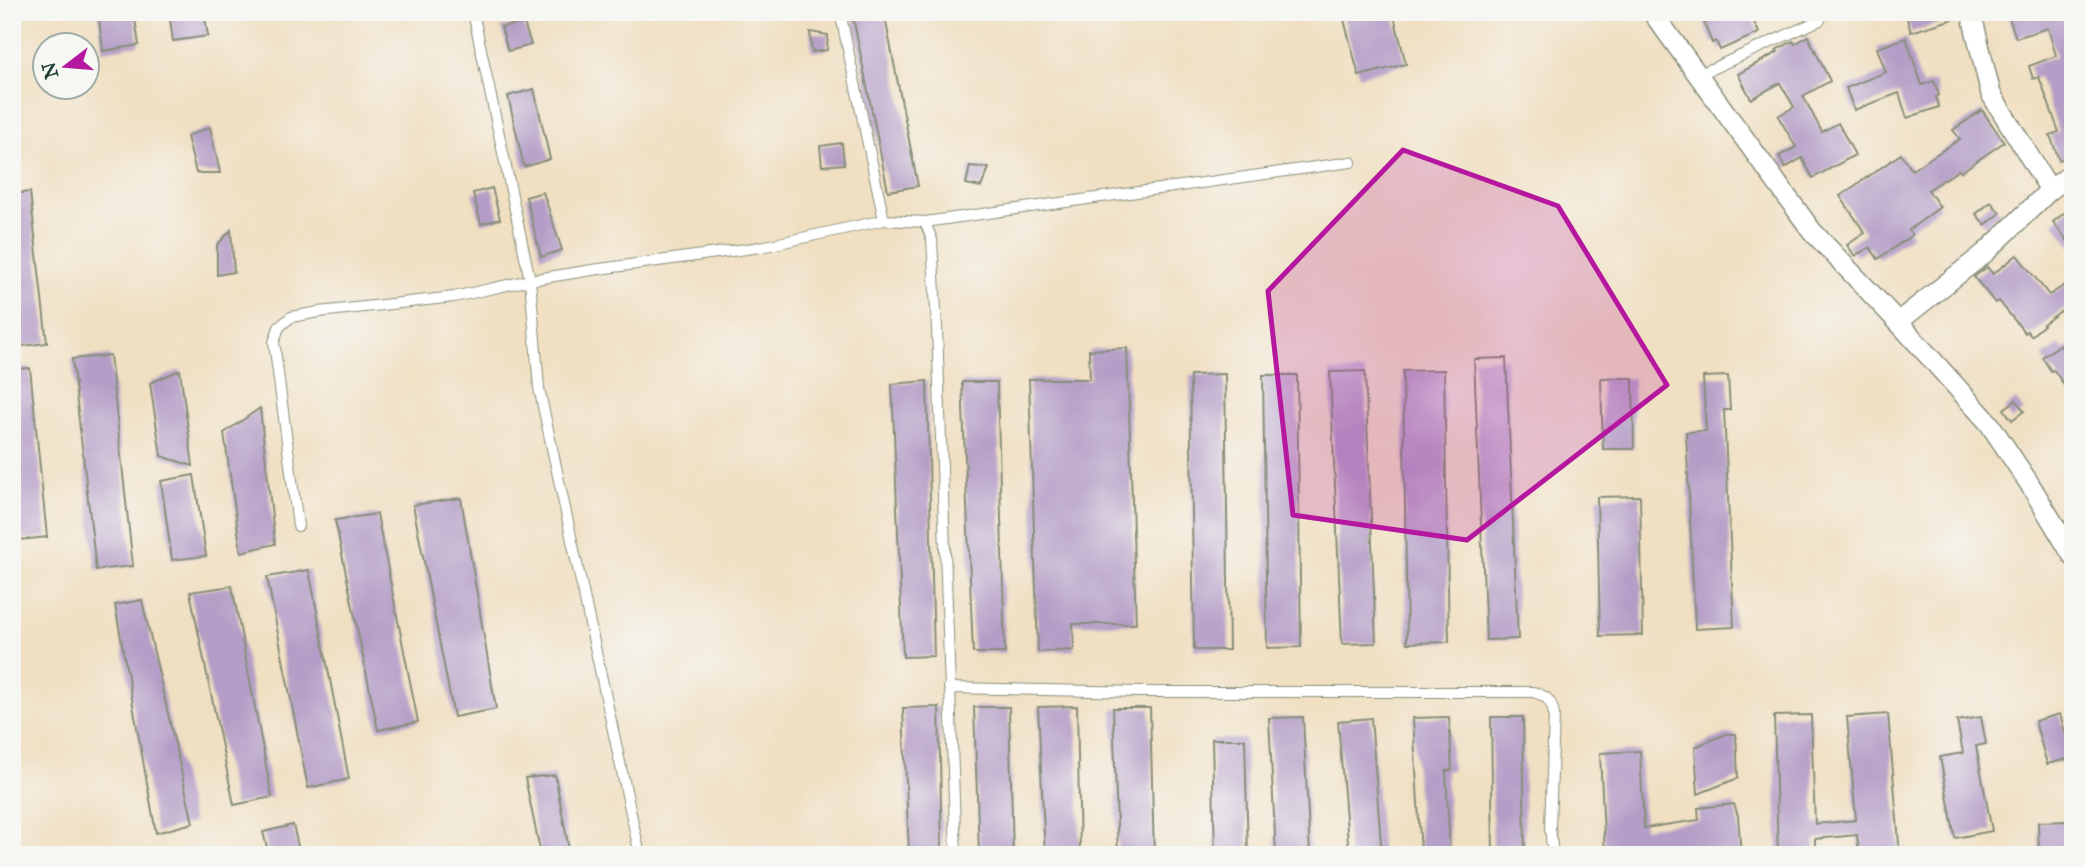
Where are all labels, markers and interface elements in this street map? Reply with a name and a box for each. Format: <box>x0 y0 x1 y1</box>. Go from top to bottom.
north arrow <box>32 32 102 102</box>
text: N <box>37 60 63 81</box>

